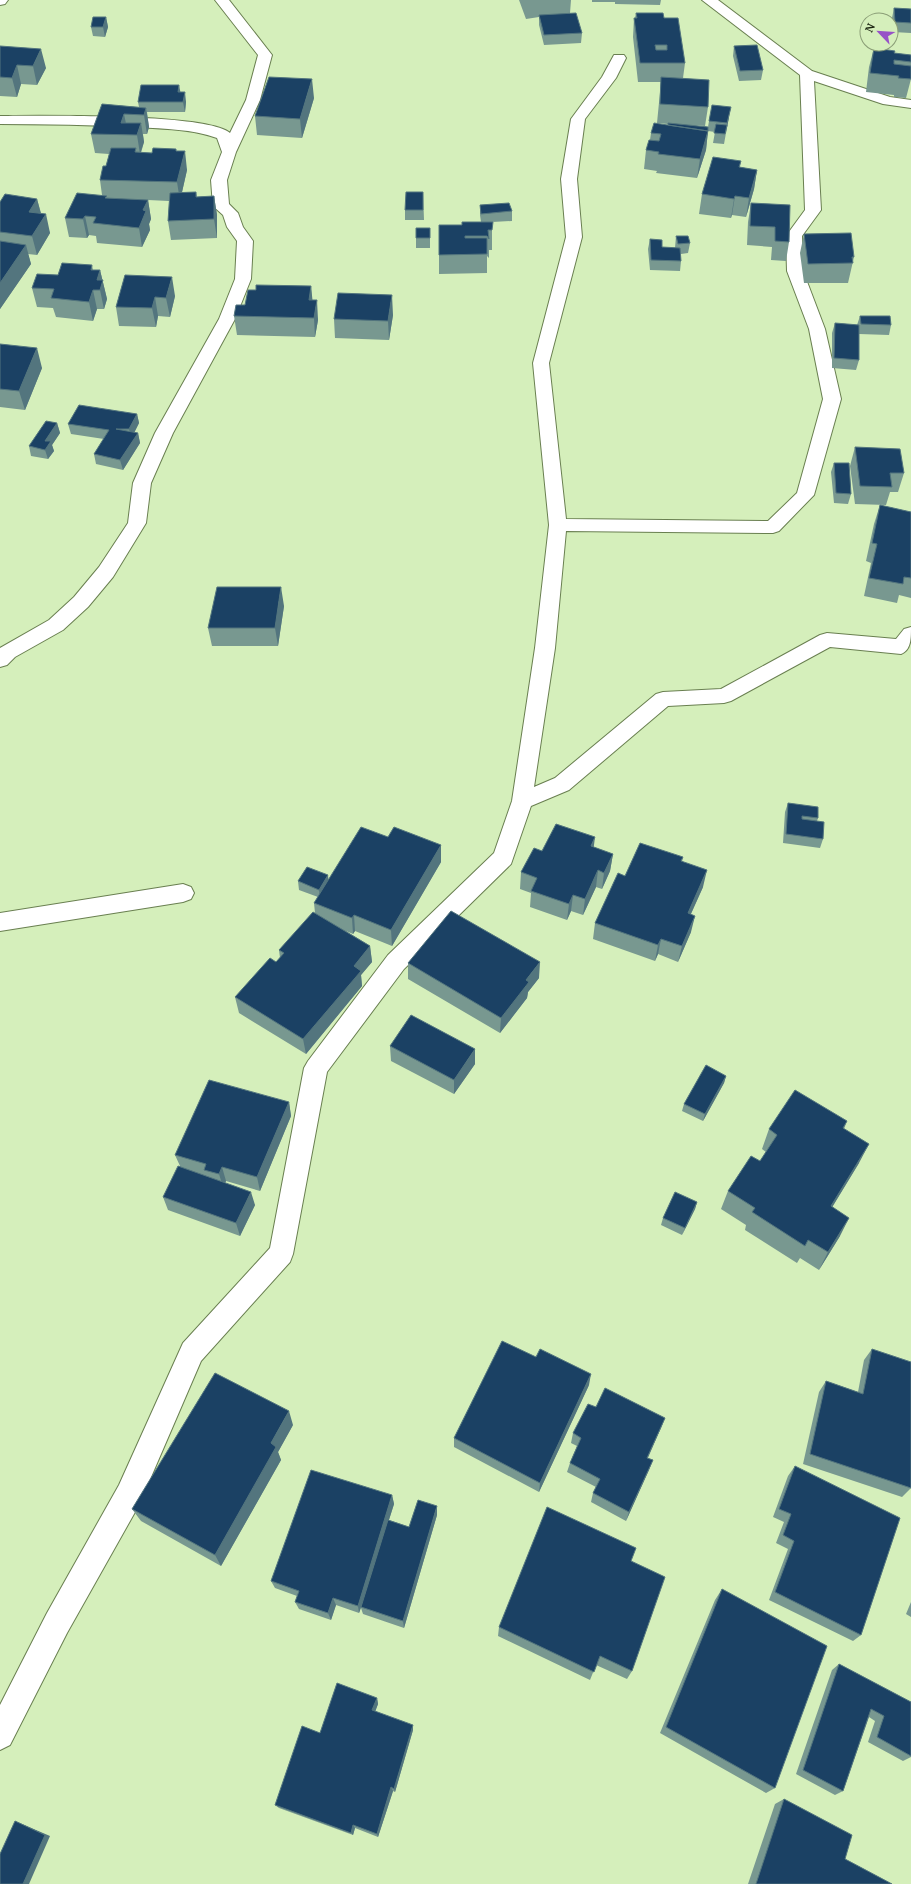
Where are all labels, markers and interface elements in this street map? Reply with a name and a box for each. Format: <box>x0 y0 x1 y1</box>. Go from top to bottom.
north arrow <box>859 12 899 52</box>
text: N <box>862 20 878 35</box>

